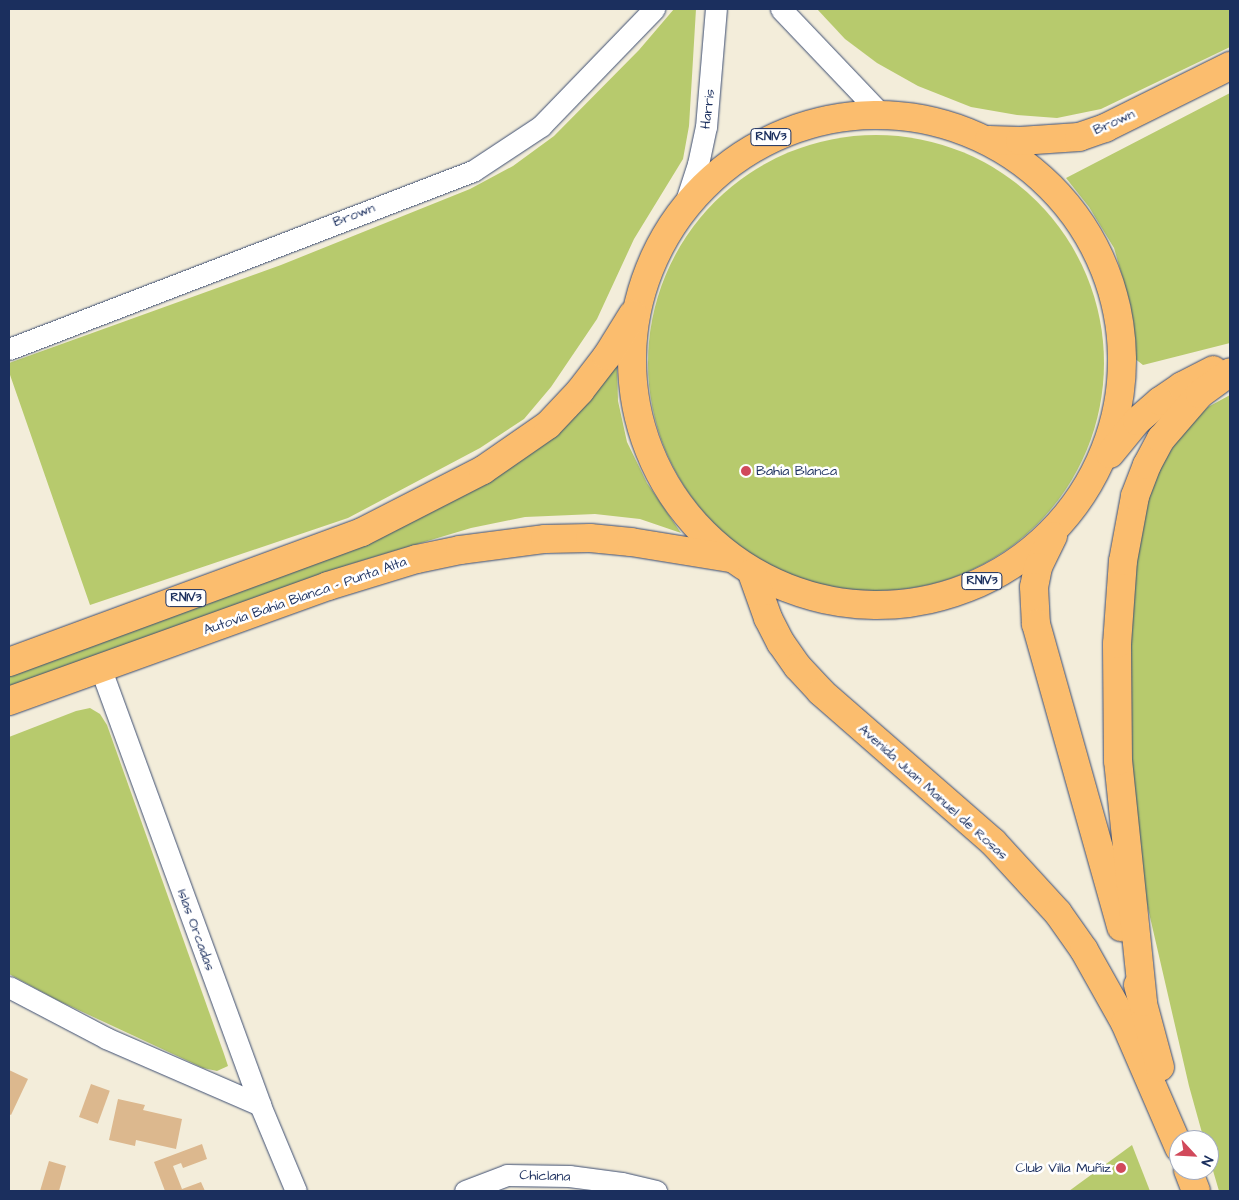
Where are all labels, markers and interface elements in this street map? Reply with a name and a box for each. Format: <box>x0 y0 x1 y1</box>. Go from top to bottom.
street label: Harris <box>697 88 719 130</box>
street label: Brown <box>1091 105 1137 139</box>
road number: RN1V3 <box>750 128 792 146</box>
street label: Brown <box>331 199 377 231</box>
place label: Bahía Blanca <box>756 463 837 479</box>
marker: Bahía Blanca <box>740 465 752 477</box>
street label: Autovía Bahía Blanca - Punta Alta <box>201 553 409 639</box>
road number: RN1V3 <box>961 572 1003 590</box>
road number: RN1V3 <box>165 588 207 608</box>
street label: Avenida Juan Manuel de Rosas <box>855 721 1011 863</box>
street label: Islas Orcadas <box>173 887 219 973</box>
north arrow <box>1169 1130 1219 1180</box>
text: N <box>1196 1153 1218 1169</box>
place label: Club Villa Muñiz <box>1016 1160 1111 1176</box>
marker: Club Villa Muñiz <box>1115 1162 1127 1174</box>
street label: Chiclana <box>519 1167 571 1185</box>

